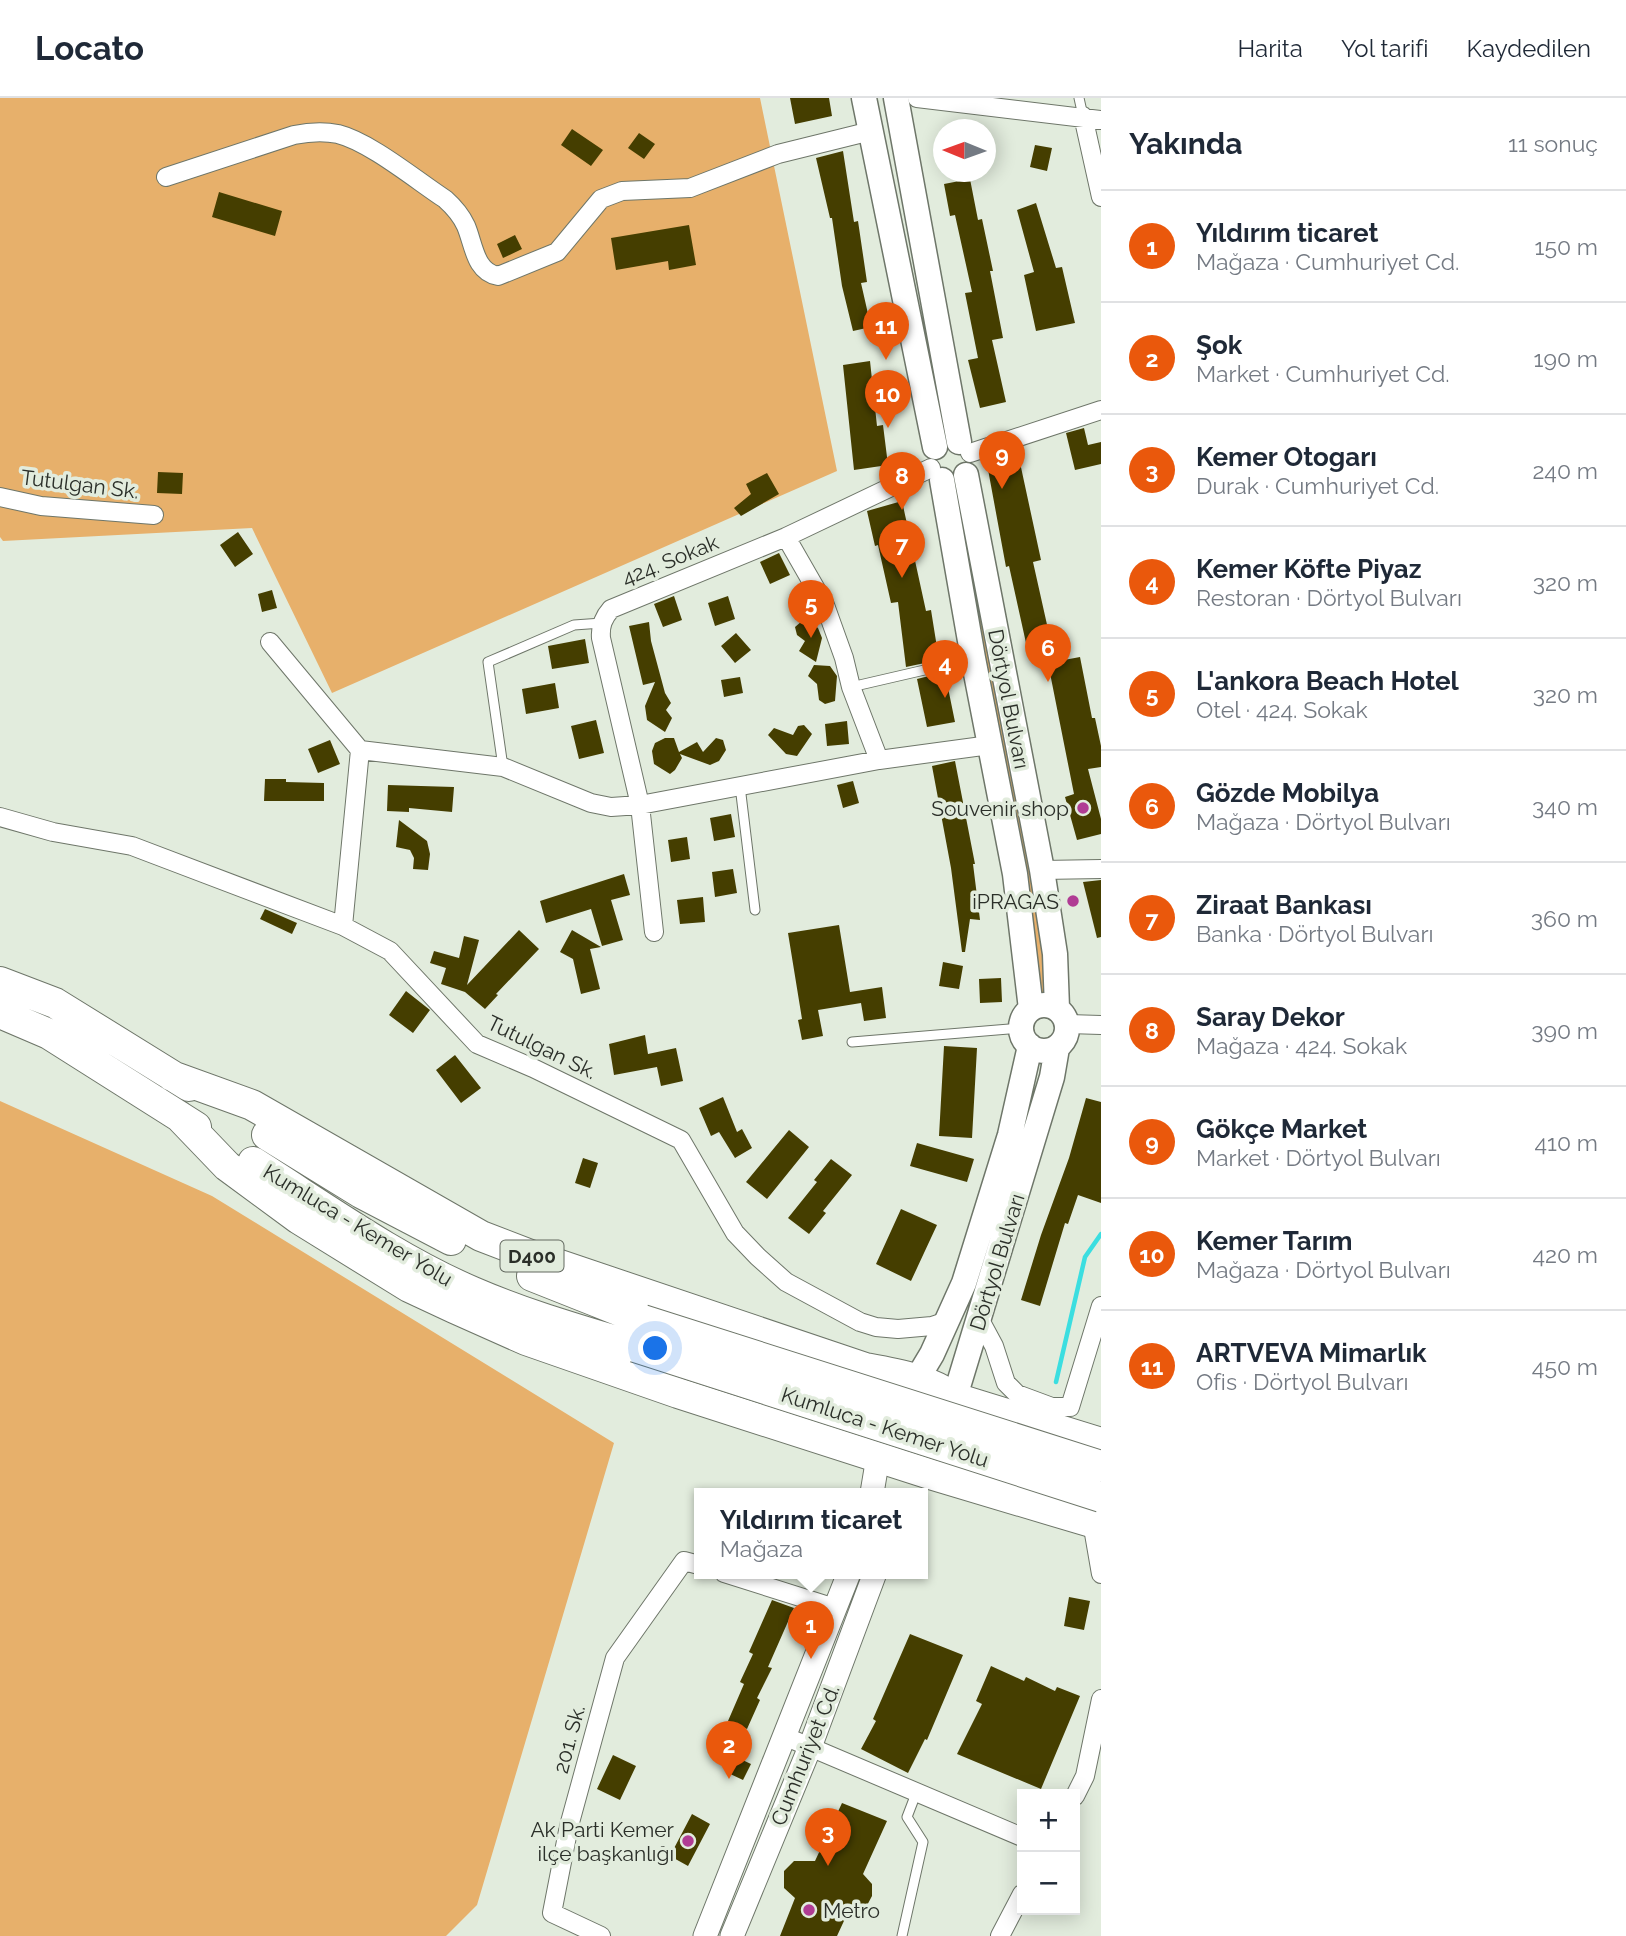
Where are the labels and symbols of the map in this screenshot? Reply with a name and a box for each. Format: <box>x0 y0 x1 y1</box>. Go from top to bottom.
north arrow <box>933 119 996 182</box>
pin: 11 <box>863 302 909 360</box>
pin: 10 <box>865 370 911 428</box>
pin: 9 <box>979 431 1025 489</box>
pin: 8 <box>879 452 925 510</box>
street label: Tutulgan Sk. <box>20 464 140 504</box>
pin: 7 <box>879 520 925 578</box>
street label: 424. Sokak <box>618 529 722 591</box>
pin: 5 <box>788 580 834 638</box>
pin: 6 <box>1025 624 1071 682</box>
street label: Dörtyol Bulvarı <box>983 627 1035 771</box>
pin: 4 <box>922 640 968 698</box>
place label: Souvenir shop <box>931 796 1069 821</box>
marker: Souvenir shop <box>1075 800 1091 816</box>
place label: iPRAGAS <box>972 889 1059 914</box>
marker: iPRAGAS <box>1065 893 1081 909</box>
street label: Tutulgan Sk. <box>483 1010 601 1084</box>
street label: Kumluca - Kemer Yolu <box>259 1159 457 1291</box>
street label: Dörtyol Bulvarı <box>964 1190 1030 1334</box>
road number: D400 <box>500 1240 564 1272</box>
your location <box>638 1331 672 1365</box>
street label: Kumluca - Kemer Yolu <box>778 1382 992 1472</box>
pin: 1 <box>788 1601 834 1659</box>
street label: Cumhuriyet Cd. <box>765 1681 845 1829</box>
street label: 201. Sk. <box>548 1702 590 1776</box>
pin: 2 <box>706 1721 752 1779</box>
pin: 3 <box>805 1808 851 1866</box>
place label: Ak Parti Kemer ilçe başkanlığı <box>530 1817 675 1866</box>
marker: Ak Parti Kemer ilçe başkanlığı <box>680 1833 696 1849</box>
place label: Metro <box>823 1898 880 1923</box>
marker: Metro <box>801 1902 817 1918</box>

